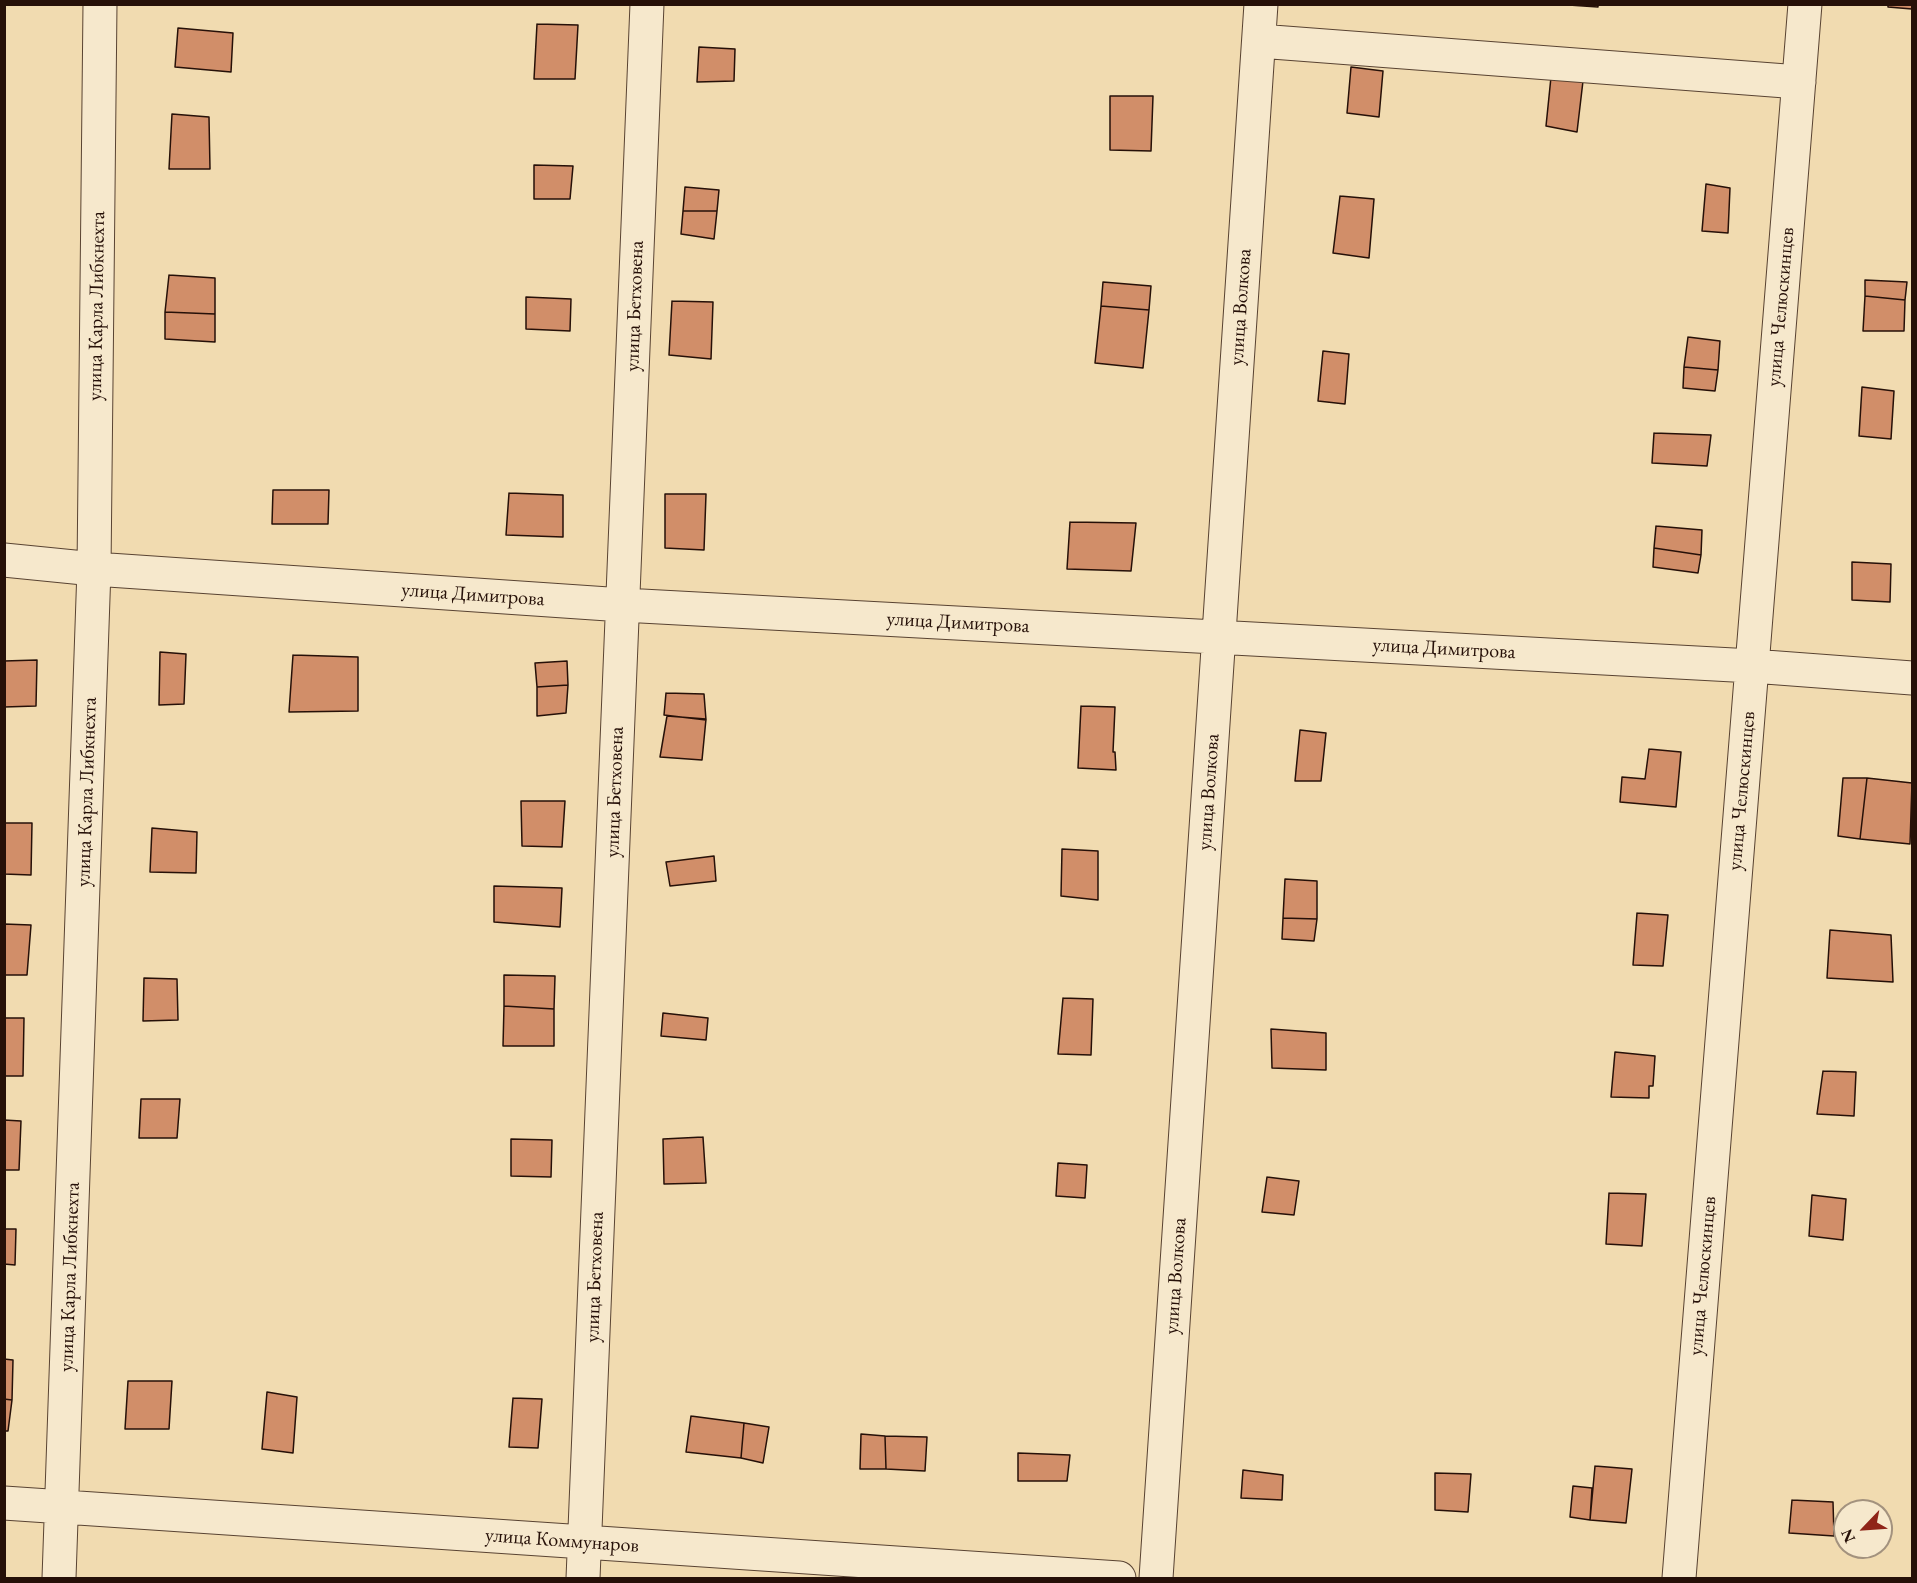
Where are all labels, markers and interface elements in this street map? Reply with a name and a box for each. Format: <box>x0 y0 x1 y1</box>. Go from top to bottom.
street label: улица Карла Либкнехта <box>83 211 111 401</box>
street label: улица Челюскинцев <box>1762 226 1800 388</box>
street label: улица Бетховена <box>621 240 649 372</box>
street label: улица Волкова <box>1225 248 1257 366</box>
street label: улица Димитрова <box>401 578 545 612</box>
street label: улица Димитрова <box>886 607 1030 639</box>
street label: улица Димитрова <box>1372 633 1516 665</box>
street label: улица Карла Либкнехта <box>72 697 102 887</box>
street label: улица Челюскинцев <box>1723 710 1761 872</box>
street label: улица Бетховена <box>601 726 629 858</box>
street label: улица Волкова <box>1193 733 1225 851</box>
street label: улица Карла Либкнехта <box>55 1182 85 1372</box>
street label: улица Челюскинцев <box>1684 1195 1722 1357</box>
street label: улица Бетховена <box>581 1211 609 1343</box>
street label: улица Волкова <box>1160 1217 1192 1335</box>
north arrow <box>1833 1499 1893 1559</box>
street label: улица Коммунаров <box>484 1524 640 1558</box>
text: N <box>1836 1526 1860 1546</box>

